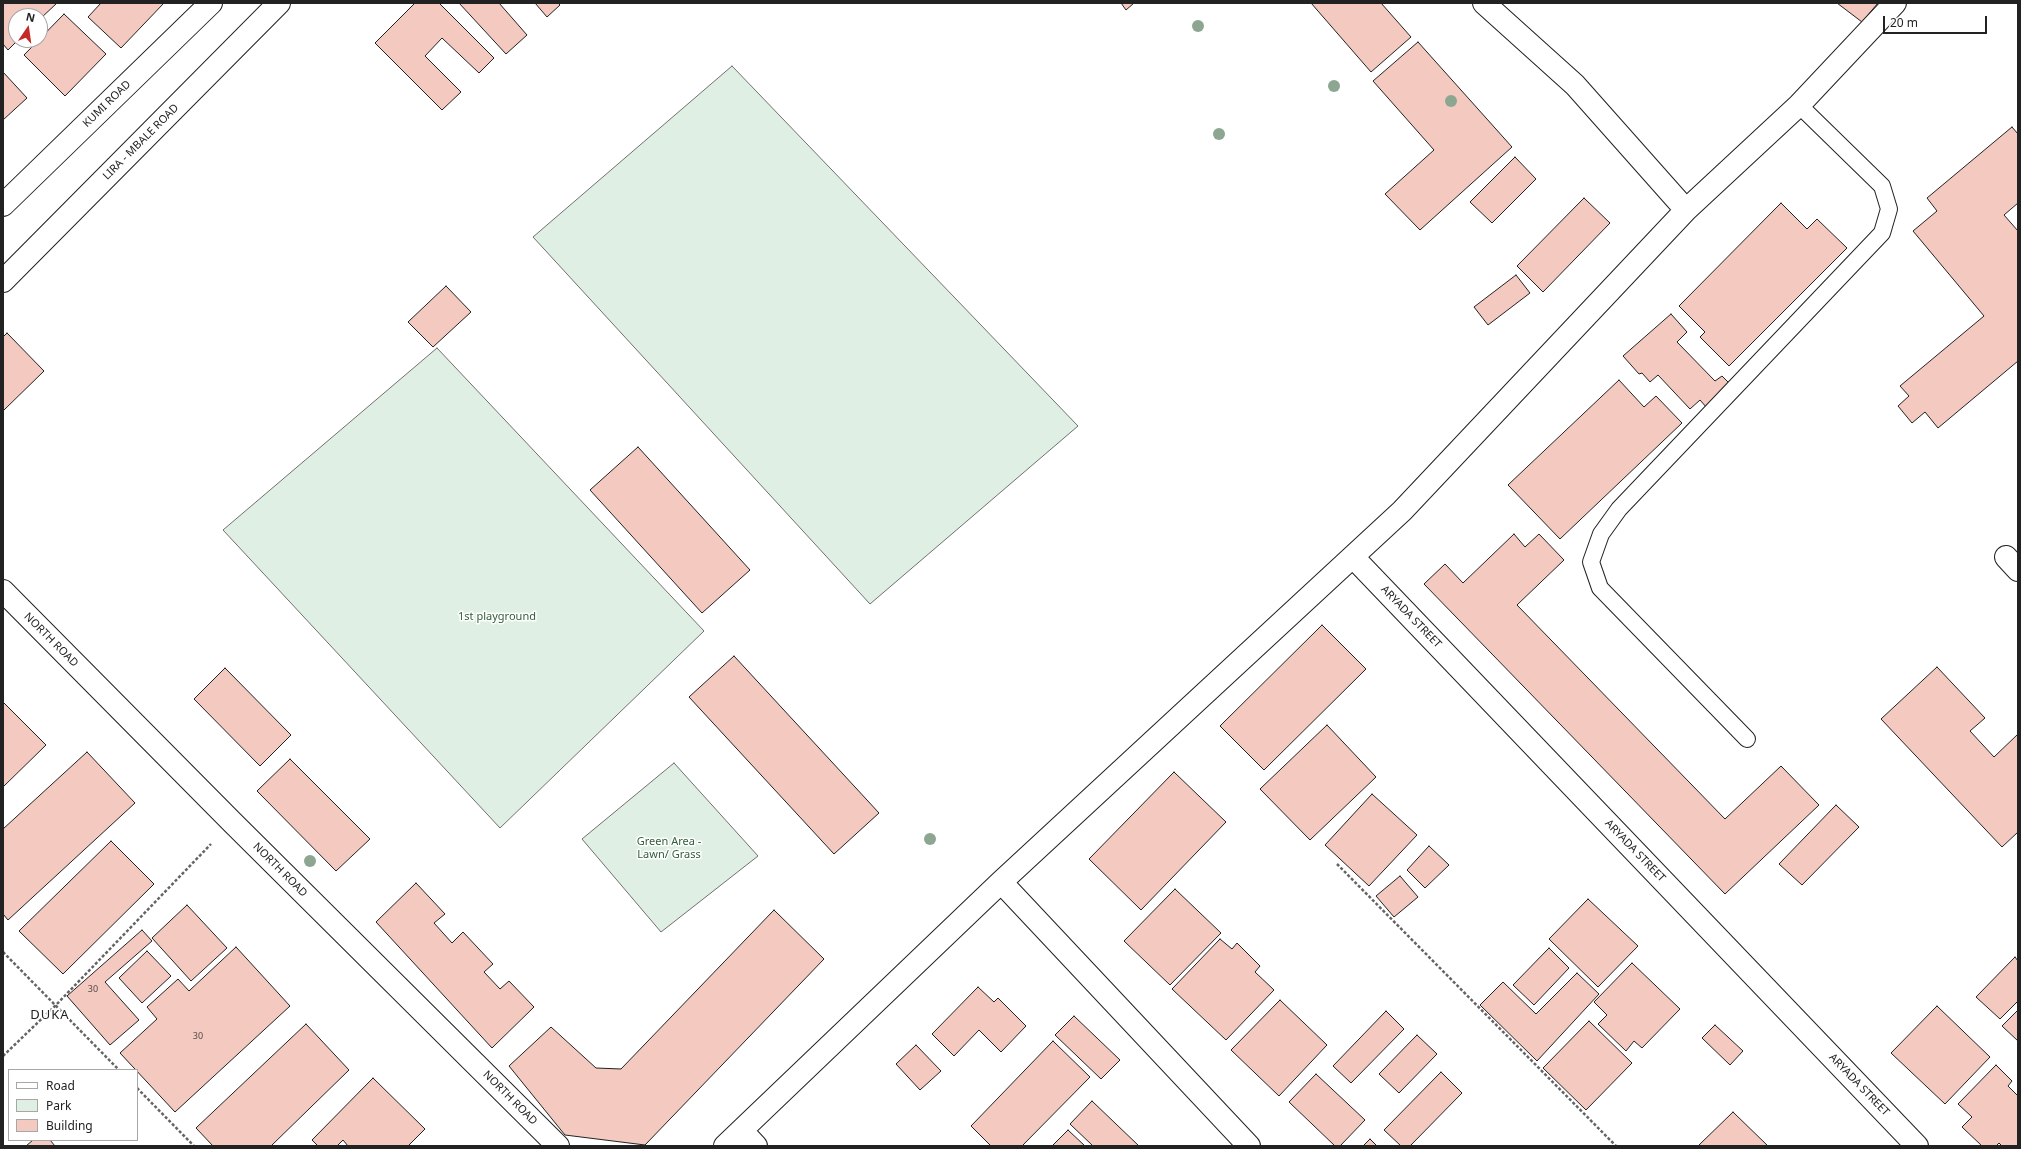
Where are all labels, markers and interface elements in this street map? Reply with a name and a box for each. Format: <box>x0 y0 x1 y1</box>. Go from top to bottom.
north arrow <box>8 8 48 48</box>
text: N <box>25 8 37 25</box>
scale bar <box>1885 8 1989 34</box>
text: 20 m <box>1890 14 1918 31</box>
street label: KUMI ROAD <box>80 78 134 130</box>
street label: LIRA - MBALE ROAD <box>100 101 182 183</box>
street label: ARYADA STREET <box>1378 583 1444 651</box>
street label: NORTH ROAD <box>21 610 81 670</box>
park label: 1st playground <box>458 610 536 624</box>
street label: ARYADA STREET <box>1602 817 1668 885</box>
park label: Green Area - Lawn/ Grass <box>637 835 701 861</box>
street label: NORTH ROAD <box>250 840 310 900</box>
house number: 30 <box>88 984 98 994</box>
district label: DUKA <box>30 1007 70 1023</box>
house number: 30 <box>193 1031 203 1041</box>
street label: ARYADA STREET <box>1826 1051 1892 1119</box>
street label: NORTH ROAD <box>480 1068 540 1128</box>
legend <box>8 1069 138 1141</box>
text: Road <box>46 1077 75 1094</box>
text: Park <box>46 1097 71 1114</box>
text: Building <box>46 1117 93 1134</box>

